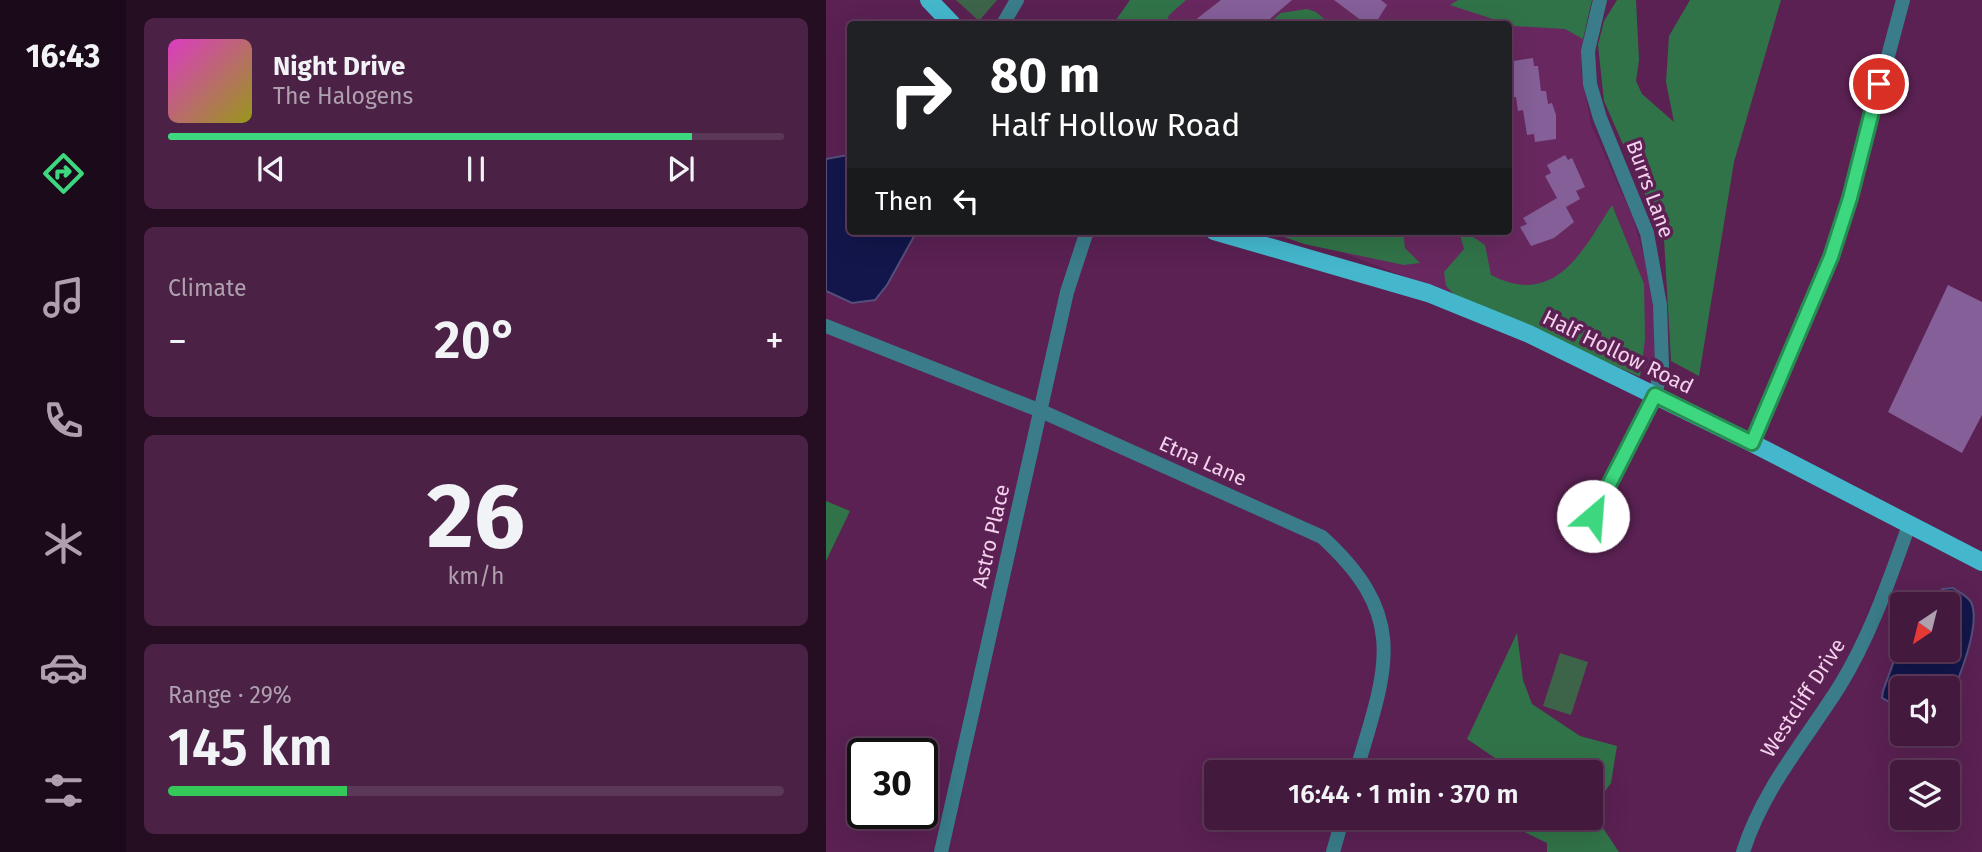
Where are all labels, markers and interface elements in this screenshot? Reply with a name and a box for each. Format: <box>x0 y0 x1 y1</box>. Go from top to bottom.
text: 16:43 <box>26 37 100 75</box>
text: 80 m <box>990 46 1100 105</box>
icon: right <box>875 49 966 140</box>
text: Night Drive <box>273 51 405 82</box>
pin <box>1849 54 1909 114</box>
icon: arrive <box>1860 65 1898 103</box>
text: The Halogens <box>273 82 413 110</box>
text: Half Hollow Road <box>990 106 1240 144</box>
street label: Burrs Lane <box>1620 137 1680 241</box>
icon: directions <box>39 149 88 198</box>
icon: previous <box>252 150 290 188</box>
icon: pause <box>457 150 495 188</box>
icon: next <box>662 150 700 188</box>
icon: left <box>947 182 985 220</box>
text: Then <box>875 186 933 217</box>
icon: music <box>39 273 88 322</box>
text: Climate <box>168 274 247 302</box>
street label: Half Hollow Road <box>1538 304 1698 400</box>
text: 20° <box>434 309 518 372</box>
text: − <box>168 318 187 364</box>
text: + <box>765 318 784 364</box>
icon: phone <box>39 396 88 445</box>
street label: Etna Lane <box>1155 430 1251 492</box>
text: 26 <box>427 462 525 571</box>
position arrow <box>1556 479 1630 553</box>
street label: Astro Place <box>966 482 1016 590</box>
icon: climate <box>39 519 88 568</box>
text: km/h <box>448 562 504 590</box>
north arrow <box>1890 592 1960 662</box>
map controls <box>1890 592 1960 830</box>
street label: Westcliff Drive <box>1755 634 1851 762</box>
icon: car <box>39 643 88 692</box>
button: sound <box>1890 676 1960 746</box>
text: Range · 29% <box>168 681 292 709</box>
text: 145 km <box>168 716 333 779</box>
speed limit sign: 30 <box>847 738 938 829</box>
button: layers <box>1890 760 1960 830</box>
icon: filters <box>39 766 88 815</box>
text: 16:44 · 1 min · 370 m <box>1288 779 1519 810</box>

